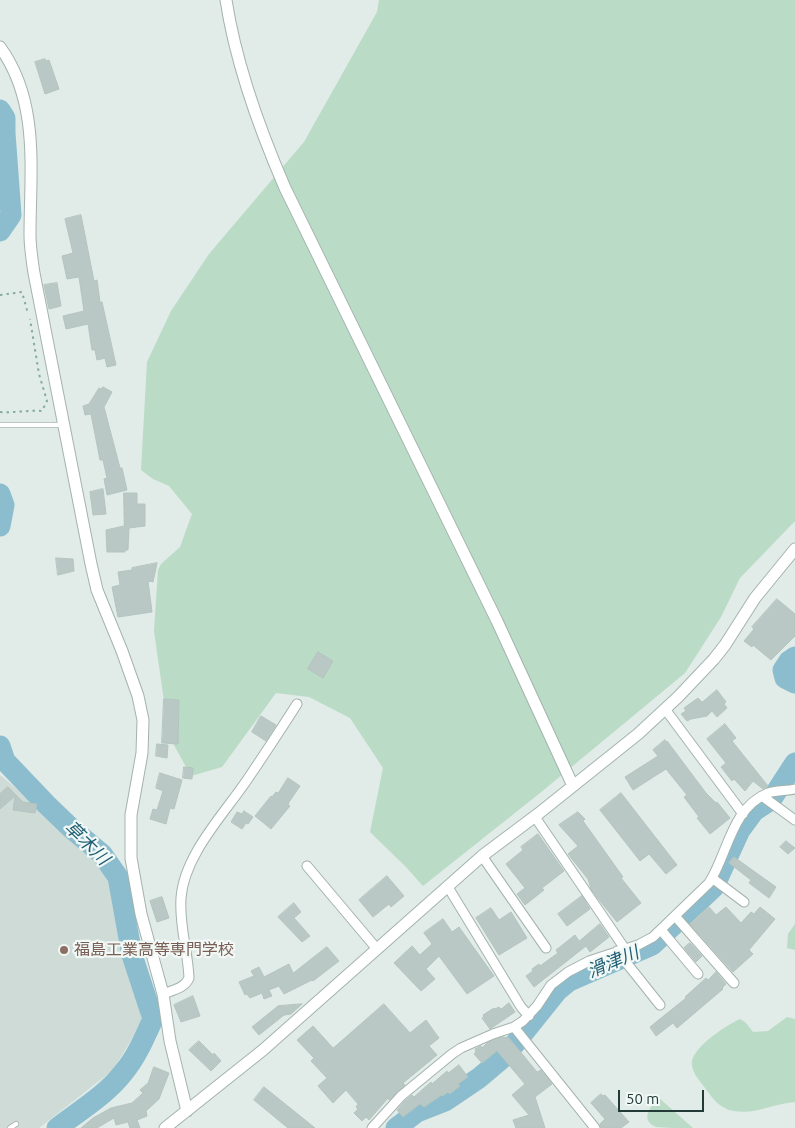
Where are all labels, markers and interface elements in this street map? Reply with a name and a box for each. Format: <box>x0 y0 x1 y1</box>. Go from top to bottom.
water label: 草木川 <box>60 816 114 870</box>
place label: 福島工業高等専門学校 <box>74 940 234 960</box>
water label: 滑津川 <box>584 942 642 982</box>
marker: 福島工業高等専門学校 <box>58 944 70 956</box>
scale bar <box>620 1080 706 1112</box>
text: 50 m <box>626 1090 659 1107</box>

